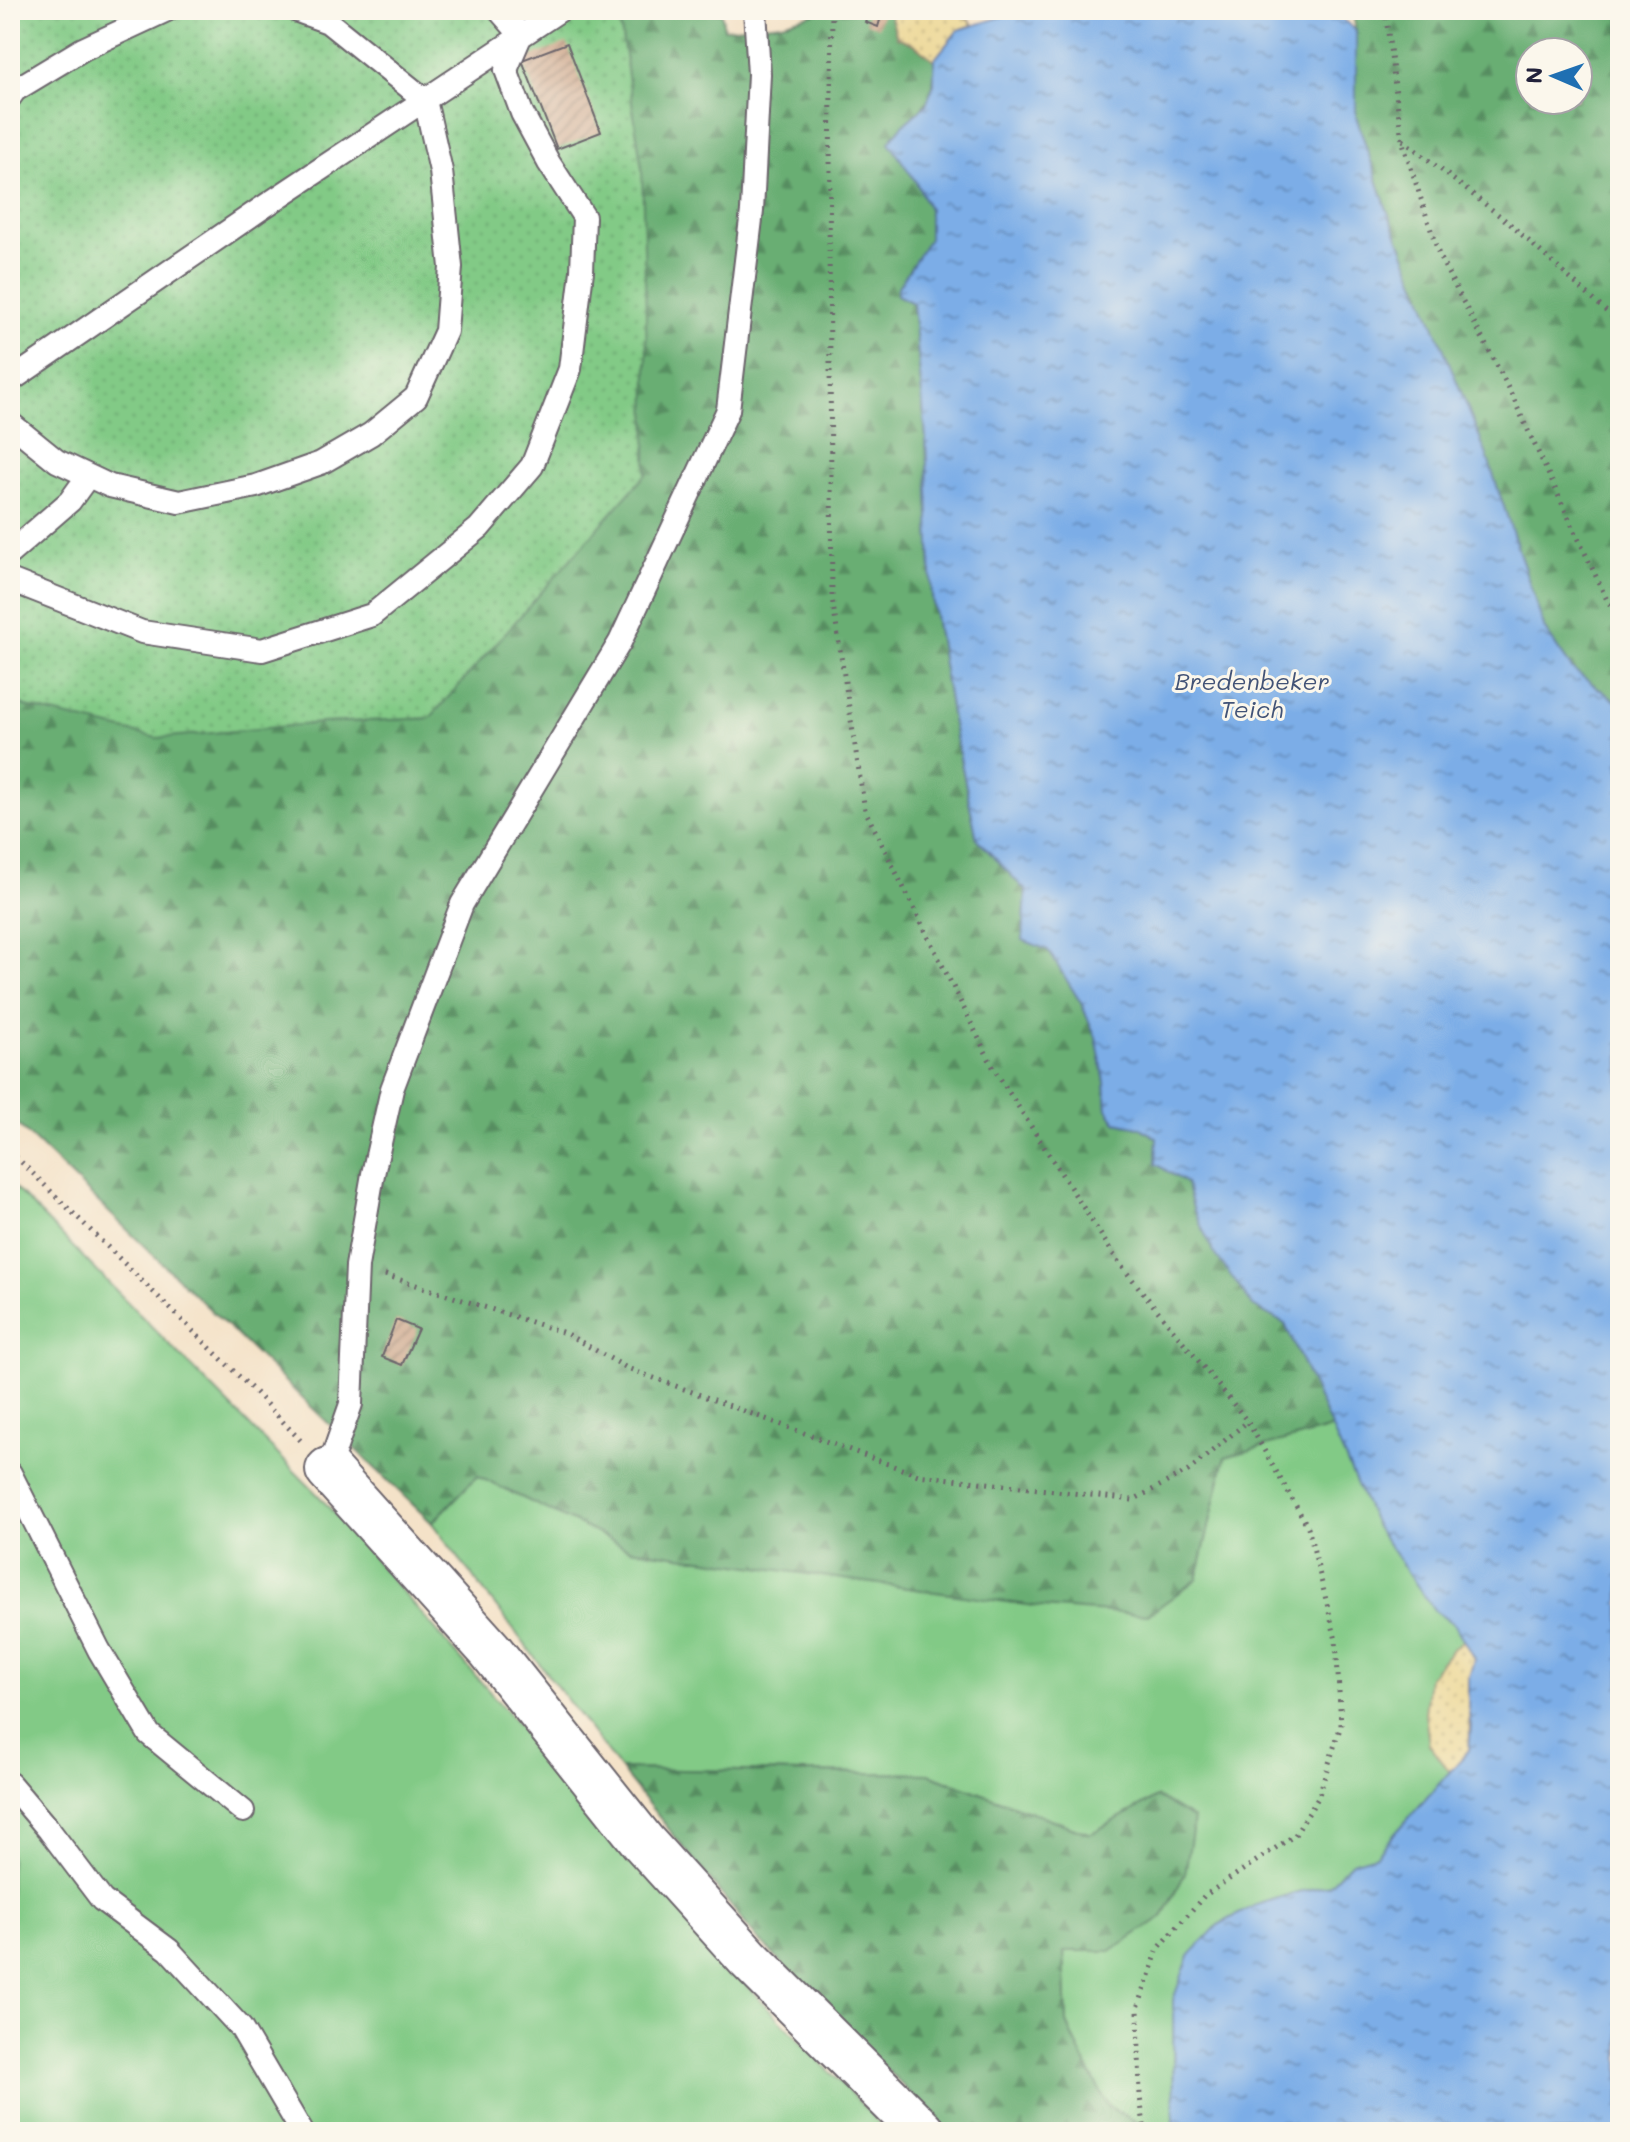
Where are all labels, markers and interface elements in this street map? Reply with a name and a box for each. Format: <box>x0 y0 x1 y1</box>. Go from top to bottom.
north arrow <box>1514 36 1594 116</box>
text: N <box>1519 66 1548 84</box>
water label: Bredenbeker Teich <box>1175 665 1329 724</box>

